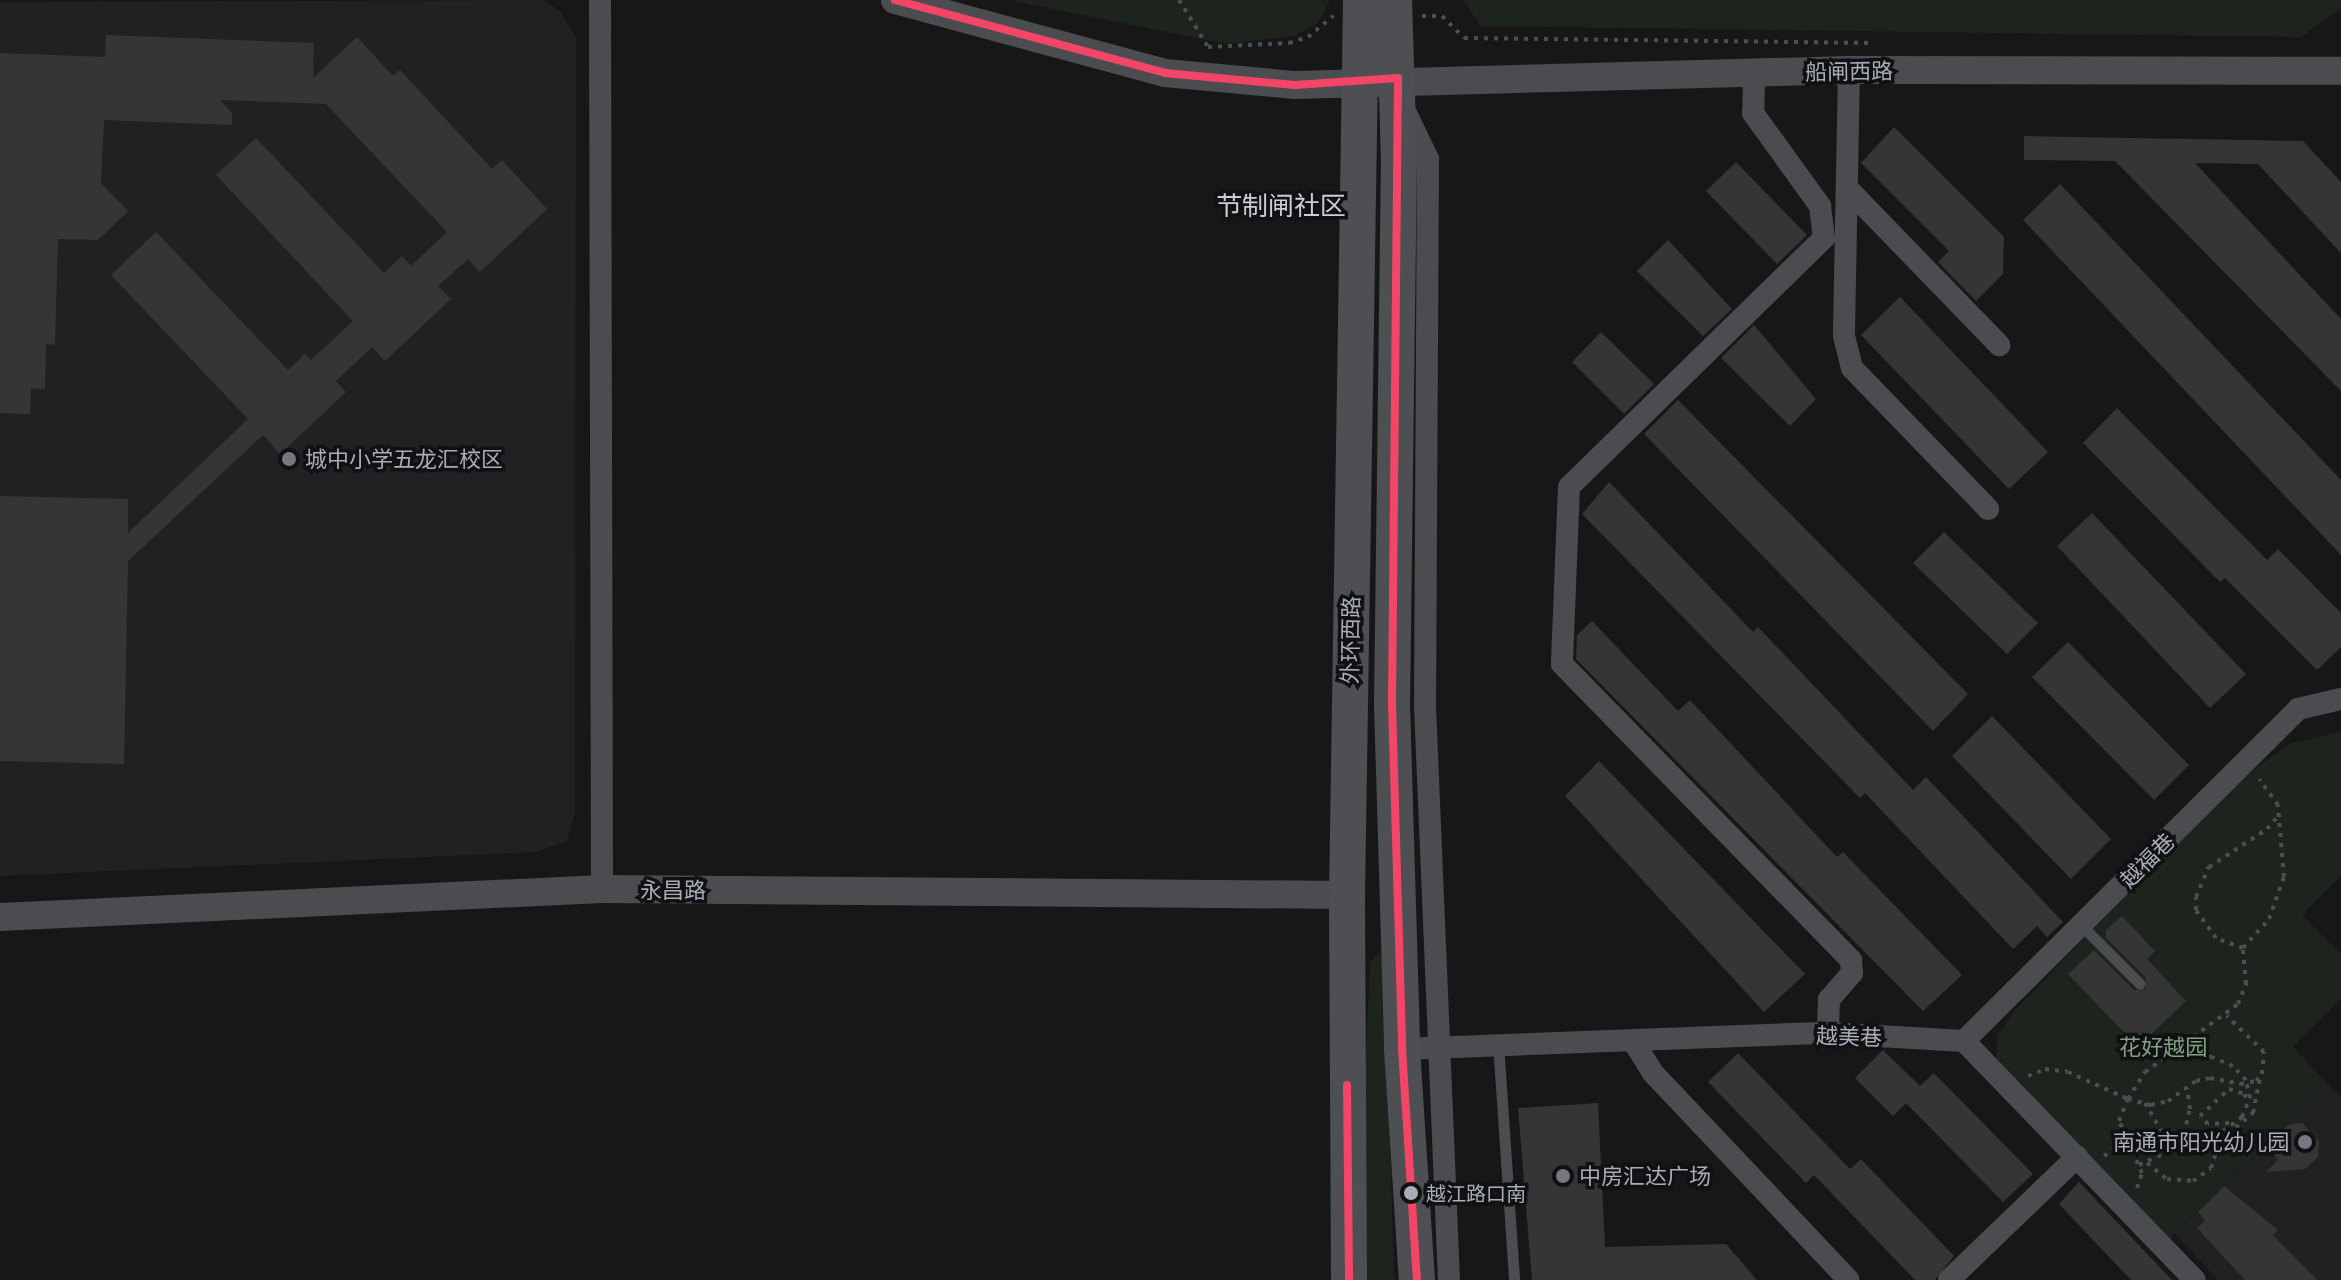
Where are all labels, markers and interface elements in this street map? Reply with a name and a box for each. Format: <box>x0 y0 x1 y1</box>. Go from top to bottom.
street label: 船闸西路 <box>1805 57 1893 85</box>
district label: 节制闸社区 <box>1216 190 1346 222</box>
place label: 城中小学五龙汇校区 <box>305 446 503 472</box>
marker: 城中小学五龙汇校区 <box>280 450 298 468</box>
street label: 外环西路 <box>1336 596 1364 684</box>
street label: 越福巷 <box>2114 827 2180 893</box>
street label: 永昌路 <box>640 877 706 903</box>
street label: 越美巷 <box>1816 1022 1882 1050</box>
park label: 花好越园 <box>2119 1034 2207 1060</box>
place label: 南通市阳光幼儿园 <box>2113 1129 2289 1155</box>
marker: 南通市阳光幼儿园 <box>2296 1133 2314 1151</box>
place label: 中房汇达广场 <box>1579 1163 1711 1189</box>
marker: 中房汇达广场 <box>1554 1167 1572 1185</box>
place label: 越江路口南 <box>1426 1181 1526 1205</box>
marker: 越江路口南 <box>1403 1185 1419 1201</box>

